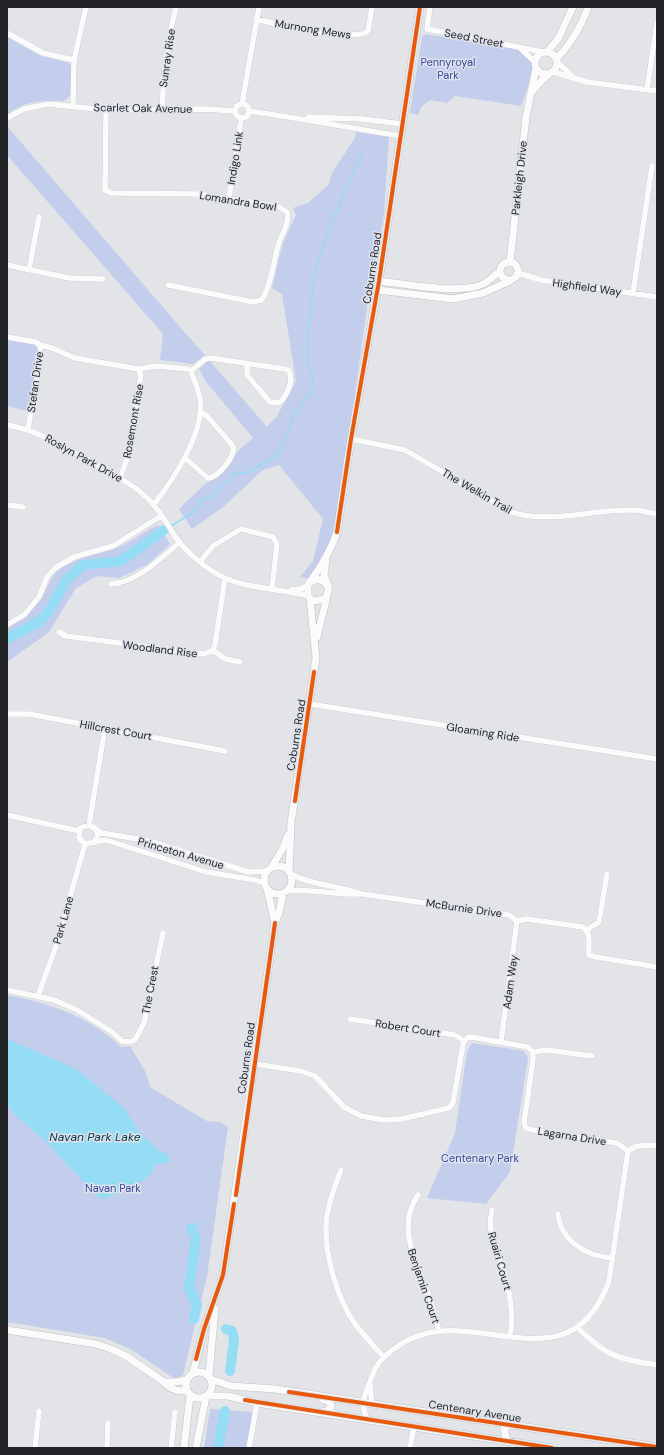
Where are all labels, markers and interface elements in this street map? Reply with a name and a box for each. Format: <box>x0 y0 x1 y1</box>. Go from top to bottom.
street label: Murnong Mews <box>274 16 352 42</box>
street label: Seed Street <box>443 25 505 51</box>
street label: Sunray Rise <box>156 28 178 88</box>
park label: Pennyroyal Park <box>420 55 476 82</box>
street label: Scarlet Oak Avenue <box>93 100 193 116</box>
street label: Indigo Link <box>224 130 246 186</box>
street label: Parkleigh Drive <box>508 140 530 216</box>
street label: Lomandra Bowl <box>198 188 278 214</box>
street label: Coburns Road <box>359 231 385 305</box>
street label: Highfield Way <box>552 275 622 299</box>
street label: Stefan Drive <box>24 351 46 413</box>
street label: Rosemont Rise <box>120 383 146 459</box>
street label: Roslyn Park Drive <box>43 431 125 485</box>
street label: The Welkin Trail <box>439 465 515 517</box>
street label: Woodland Rise <box>122 637 198 661</box>
street label: Coburns Road <box>283 698 309 772</box>
street label: Hillcrest Court <box>79 717 153 743</box>
street label: Gloaming Ride <box>446 719 520 745</box>
street label: Princeton Avenue <box>136 834 226 872</box>
street label: Park Lane <box>50 895 76 945</box>
street label: McBurnie Drive <box>425 896 503 920</box>
street label: Adam Way <box>499 954 521 1010</box>
street label: The Crest <box>138 964 162 1016</box>
street label: Robert Court <box>374 1016 442 1040</box>
street label: Coburns Road <box>234 1021 258 1095</box>
street label: Lagarna Drive <box>537 1124 607 1148</box>
water label: Navan Park Lake <box>49 1129 141 1145</box>
park label: Centenary Park <box>441 1151 519 1165</box>
park label: Navan Park <box>85 1181 141 1195</box>
street label: Ruairi Court <box>485 1230 515 1292</box>
street label: Benjamin Court <box>405 1247 443 1325</box>
street label: Centenary Avenue <box>428 1397 522 1425</box>

